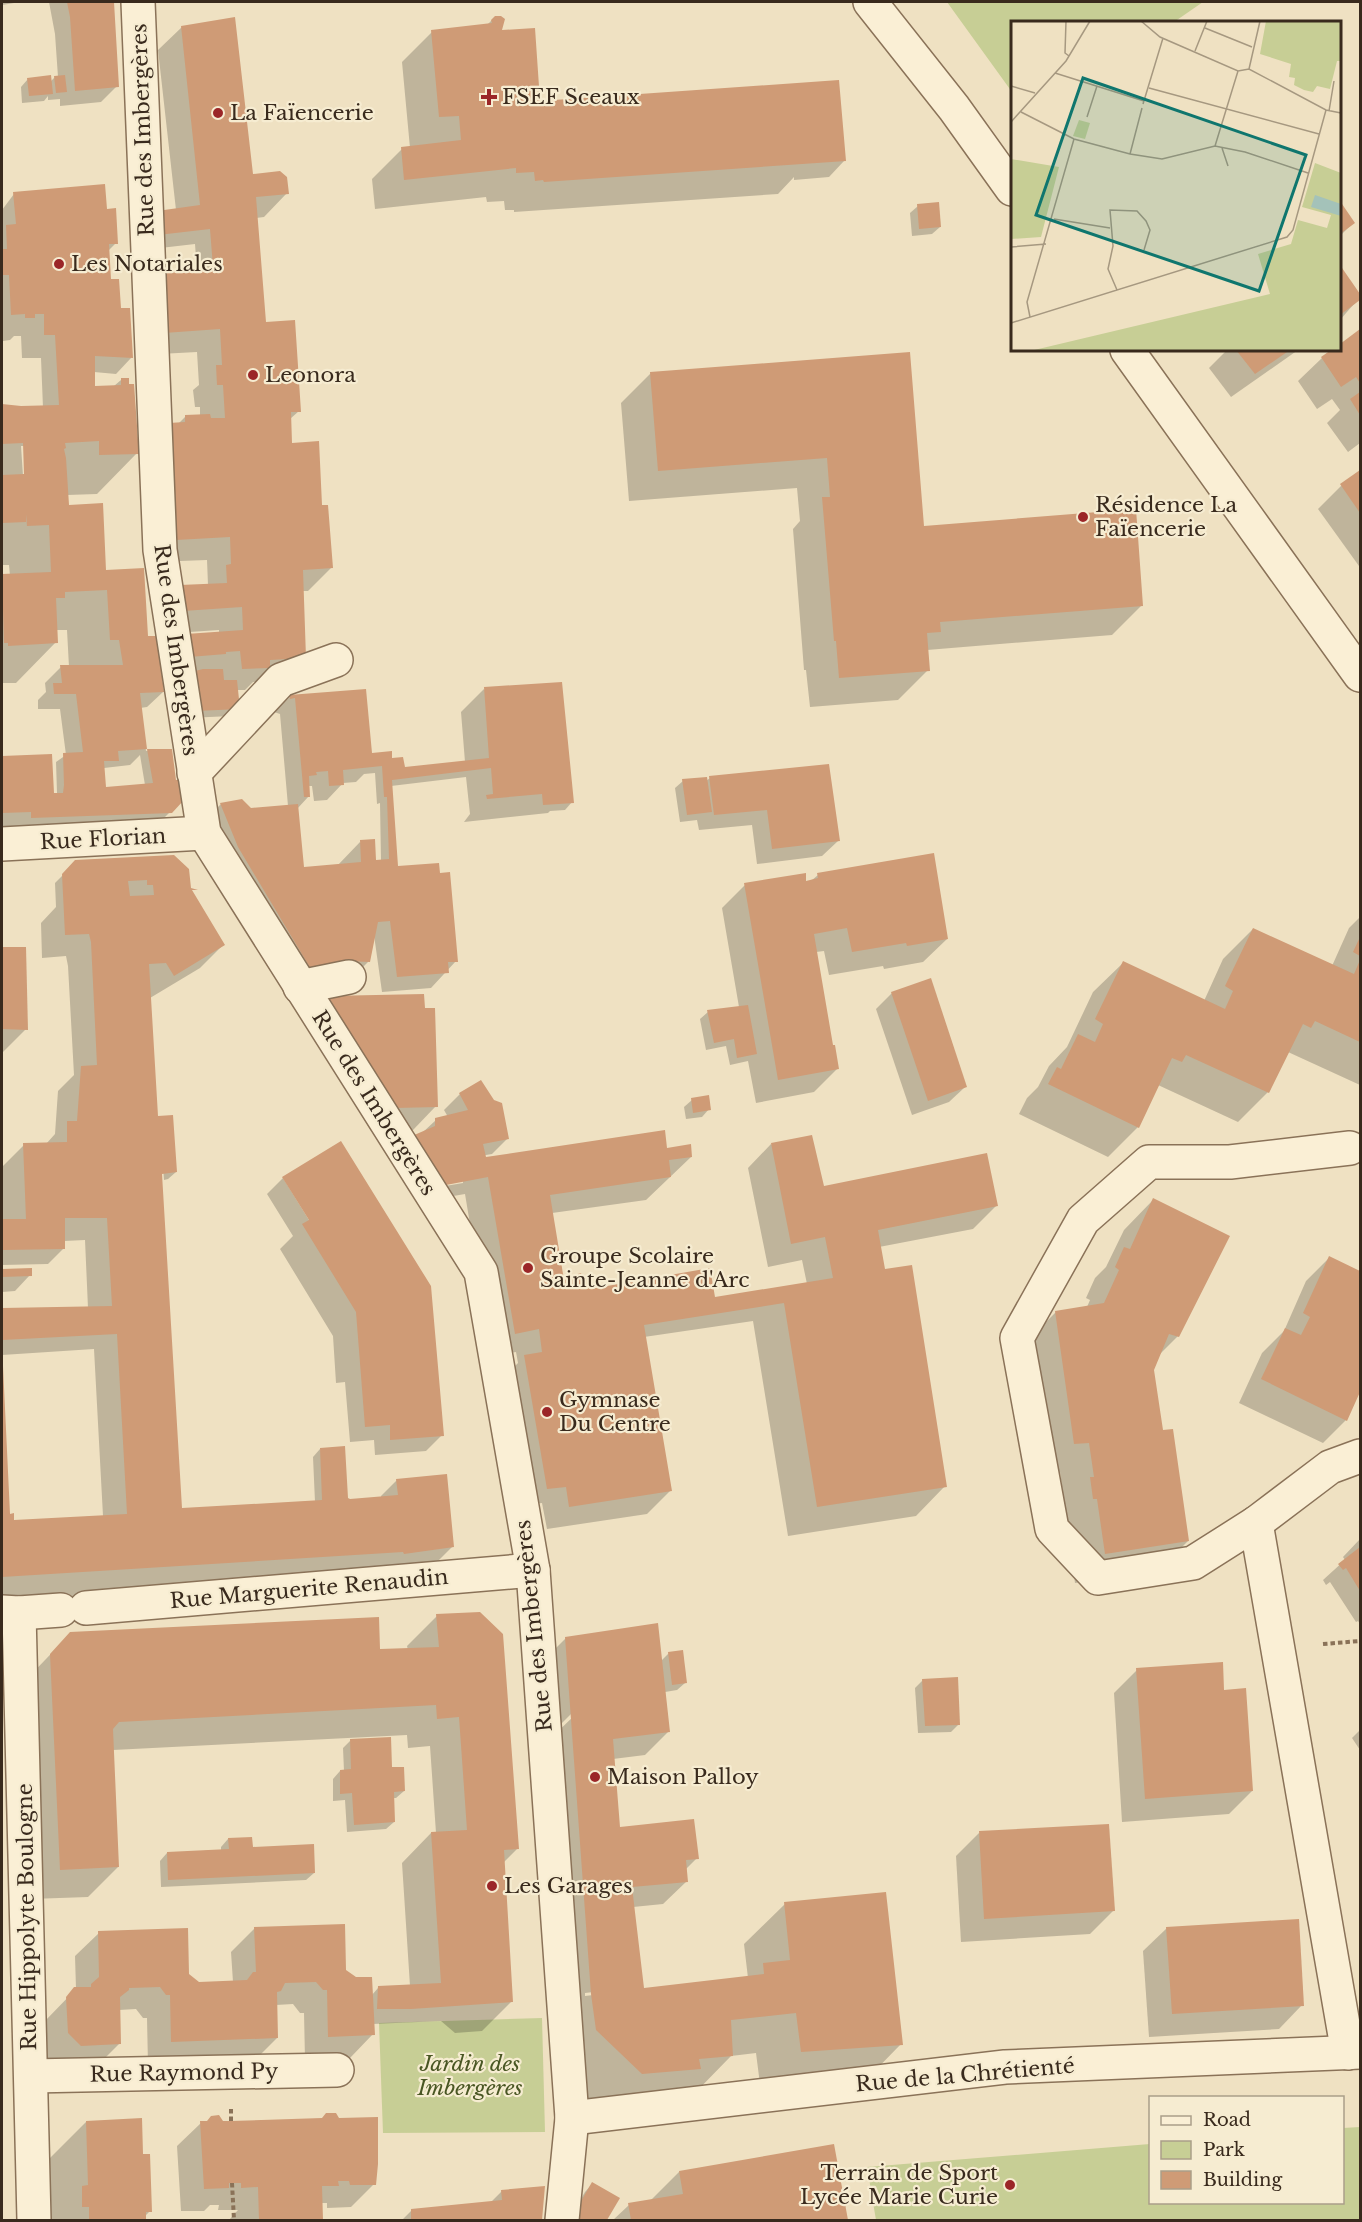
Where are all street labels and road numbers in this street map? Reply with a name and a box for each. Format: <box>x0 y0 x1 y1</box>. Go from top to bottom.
street label: Rue des Imbergères <box>126 23 160 237</box>
street label: Rue des Imbergères <box>148 543 204 757</box>
street label: Rue Florian <box>39 823 167 855</box>
street label: Rue des Imbergères <box>306 1006 442 1200</box>
street label: Rue des Imbergères <box>510 1519 558 1733</box>
street label: Rue Marguerite Renaudin <box>169 1564 449 1614</box>
street label: Rue Hippolyte Boulogne <box>12 1783 42 2051</box>
street label: Rue de la Chrétienté <box>854 2052 1076 2098</box>
street label: Rue Raymond Py <box>89 2058 279 2088</box>

